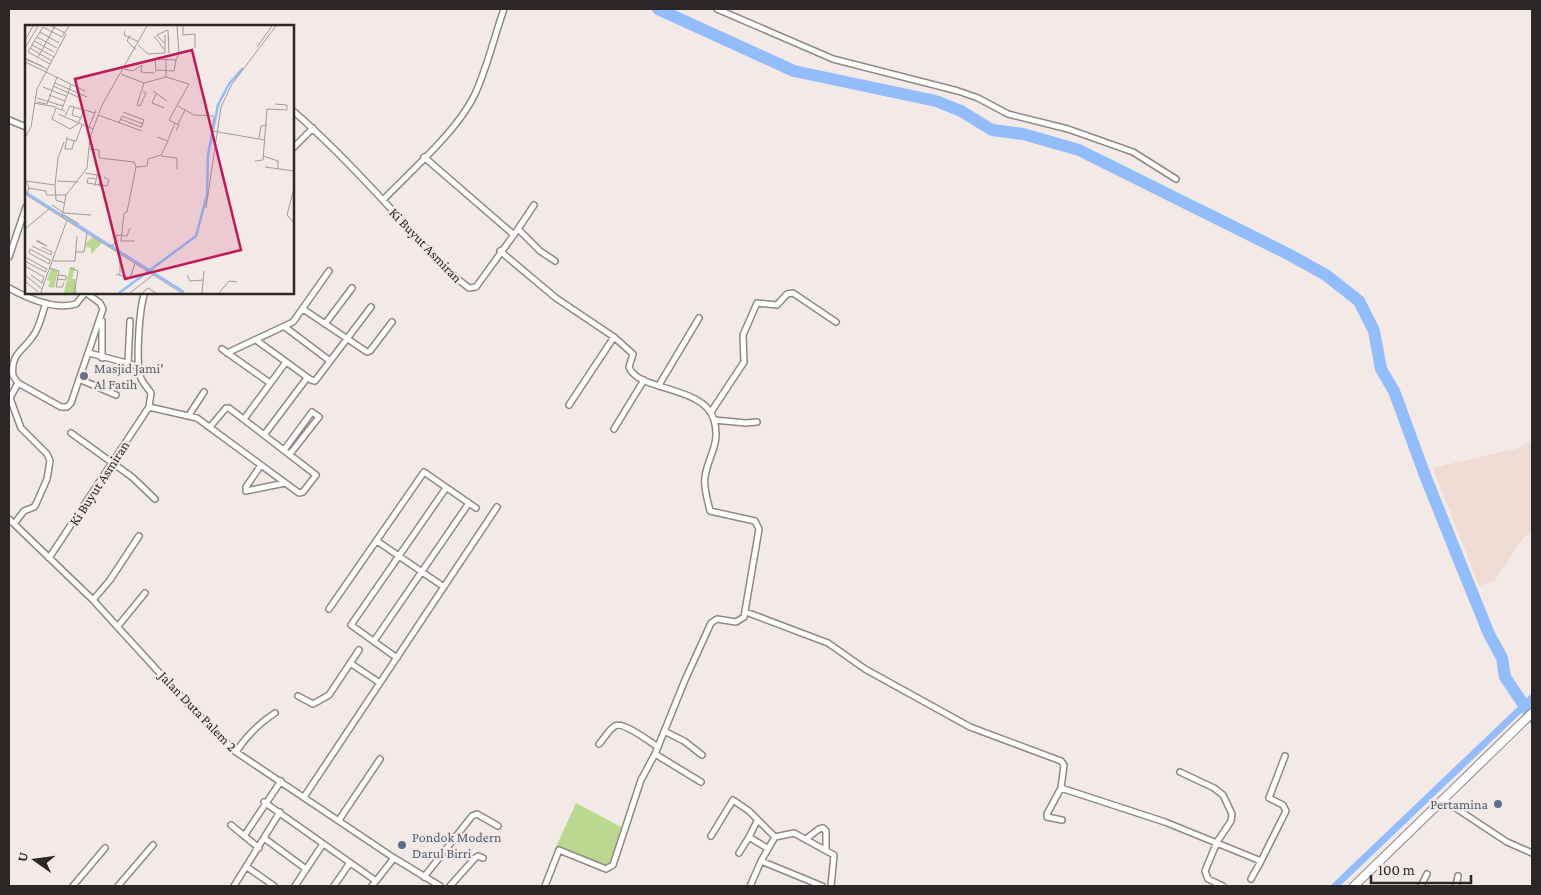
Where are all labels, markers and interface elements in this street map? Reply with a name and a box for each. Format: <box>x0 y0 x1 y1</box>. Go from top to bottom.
inset map <box>25 25 294 294</box>
street label: Ki Buyut Asmiran <box>386 204 466 286</box>
place label: Masjid Jami' Al Fatih <box>94 360 163 392</box>
marker: Masjid Jami' Al Fatih <box>78 370 90 382</box>
street label: Ki Buyut Asmiran <box>66 437 133 528</box>
street label: Jalan Duta Palem 2 <box>154 666 240 755</box>
place label: Pertamina <box>1430 796 1489 812</box>
marker: Pertamina <box>1492 798 1504 810</box>
place label: Pondok Modern Darul Birri <box>412 829 502 861</box>
north arrow <box>10 835 60 885</box>
marker: Pondok Modern Darul Birri <box>396 839 408 851</box>
text: U <box>13 850 31 863</box>
scale bar <box>1371 852 1471 884</box>
text: 100 m <box>1378 862 1415 878</box>

